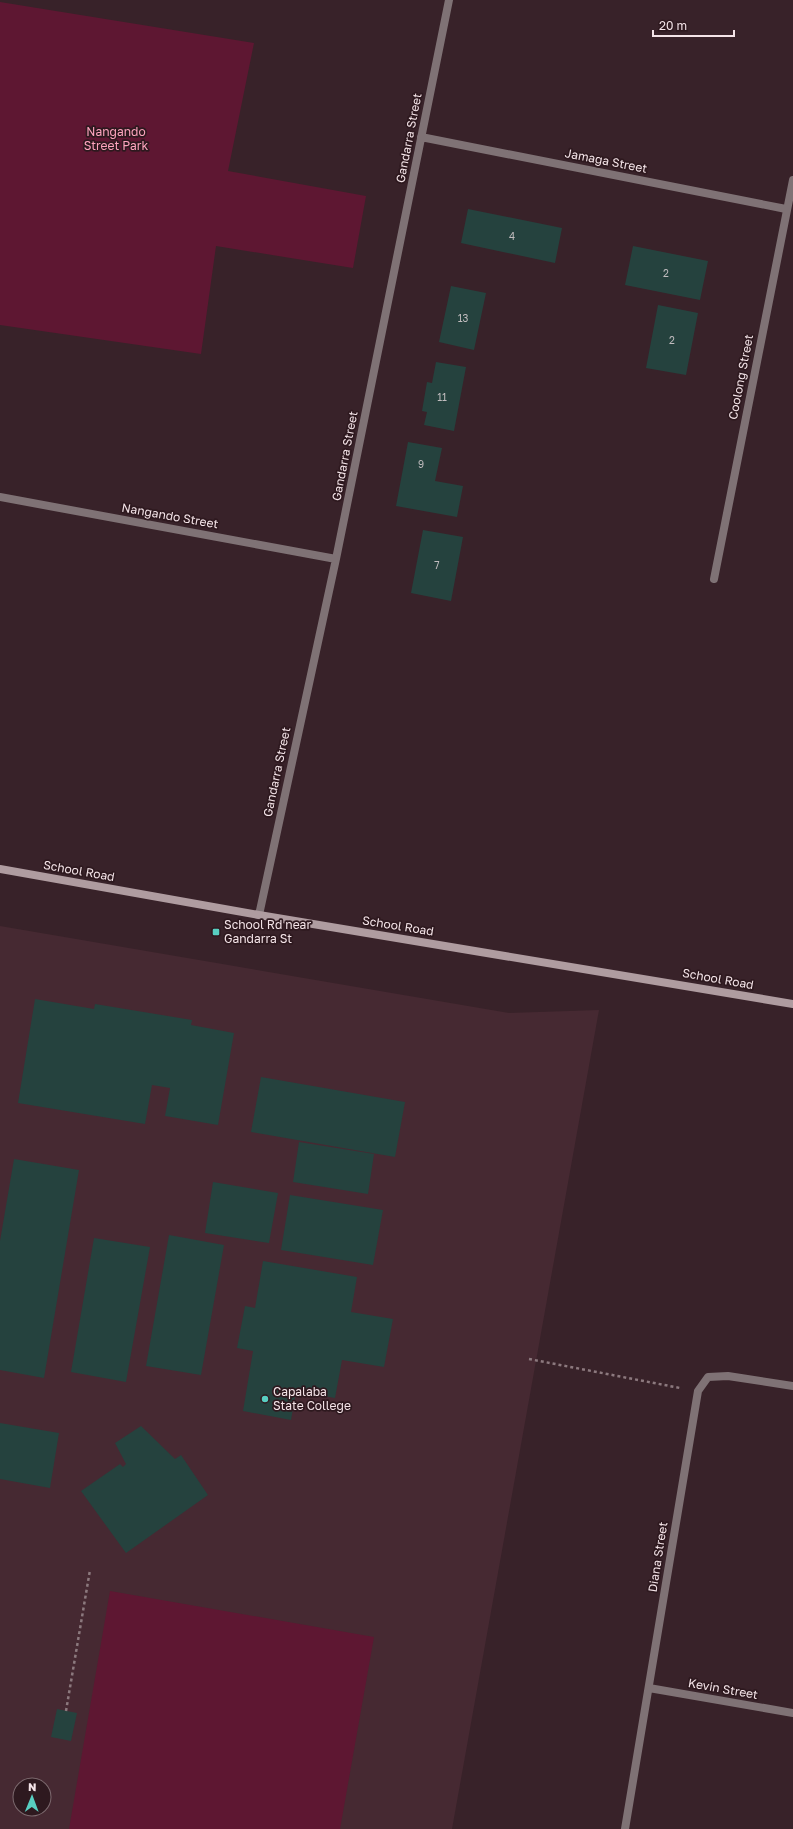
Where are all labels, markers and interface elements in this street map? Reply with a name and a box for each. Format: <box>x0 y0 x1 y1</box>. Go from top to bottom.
scale bar <box>653 12 734 38</box>
text: 20 m <box>659 18 687 33</box>
street label: Gandarra Street <box>392 91 425 184</box>
park label: Nangando Street Park <box>84 124 148 153</box>
street label: Jamaga Street <box>564 145 649 176</box>
house number: 4 <box>509 230 515 242</box>
house number: 2 <box>663 267 669 279</box>
house number: 13 <box>458 312 468 324</box>
street label: Coolong Street <box>725 333 756 421</box>
house number: 2 <box>669 334 675 346</box>
house number: 11 <box>437 391 447 403</box>
street label: Gandarra Street <box>328 409 361 502</box>
house number: 9 <box>418 458 424 470</box>
street label: Nangando Street <box>121 500 220 531</box>
house number: 7 <box>434 559 440 571</box>
street label: Gandarra Street <box>260 725 293 818</box>
street label: School Road <box>42 857 116 884</box>
street label: School Road <box>361 912 435 939</box>
place label: School Rd near Gandarra St <box>224 917 311 946</box>
marker: School Rd near Gandarra St <box>211 927 221 937</box>
street label: School Road <box>681 965 755 992</box>
place label: Capalaba State College <box>273 1384 351 1413</box>
marker: Capalaba State College <box>260 1394 270 1404</box>
street label: Diana Street <box>645 1520 671 1593</box>
street label: Kevin Street <box>687 1675 759 1702</box>
north arrow <box>12 1777 52 1817</box>
text: N <box>28 1780 36 1793</box>

